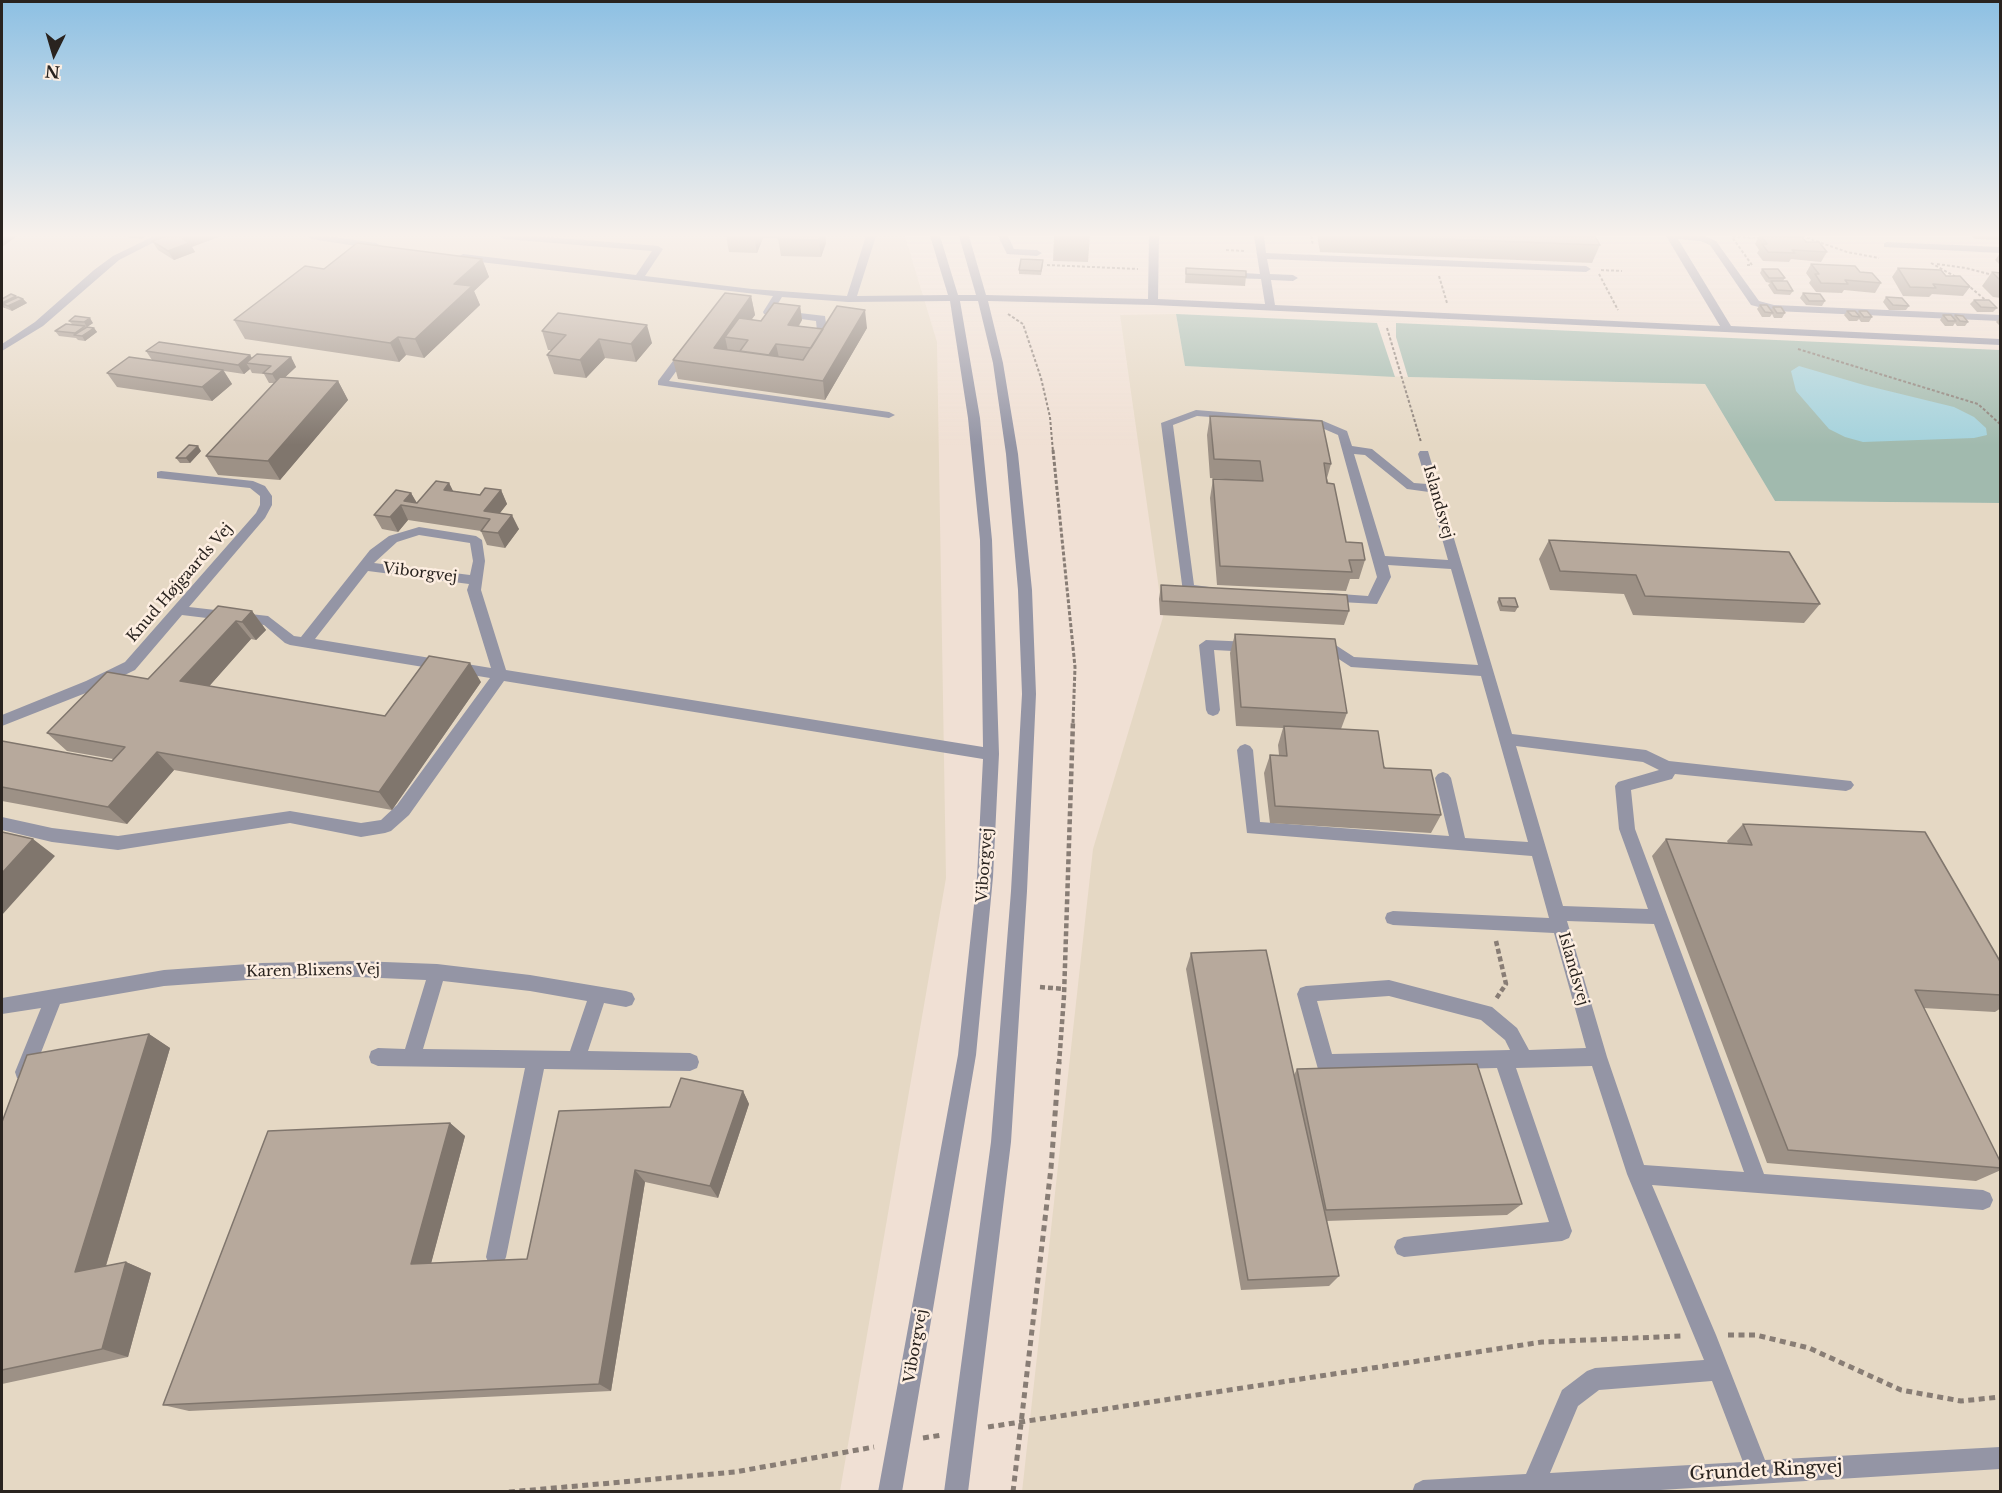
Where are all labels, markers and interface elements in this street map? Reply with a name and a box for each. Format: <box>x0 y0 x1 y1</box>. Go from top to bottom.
north arrow <box>24 24 84 84</box>
text: N <box>44 61 61 83</box>
street label: Islandsvej <box>1419 463 1457 541</box>
street label: Knud Højgaards Vej <box>123 520 237 646</box>
street label: Viborgvej <box>382 560 458 586</box>
street label: Viborgvej <box>973 827 997 903</box>
street label: Islandsvej <box>1554 930 1592 1008</box>
street label: Karen Blixens Vej <box>246 961 380 981</box>
street label: Viborgvej <box>901 1308 931 1384</box>
street label: Grundet Ringvej <box>1689 1456 1843 1486</box>

